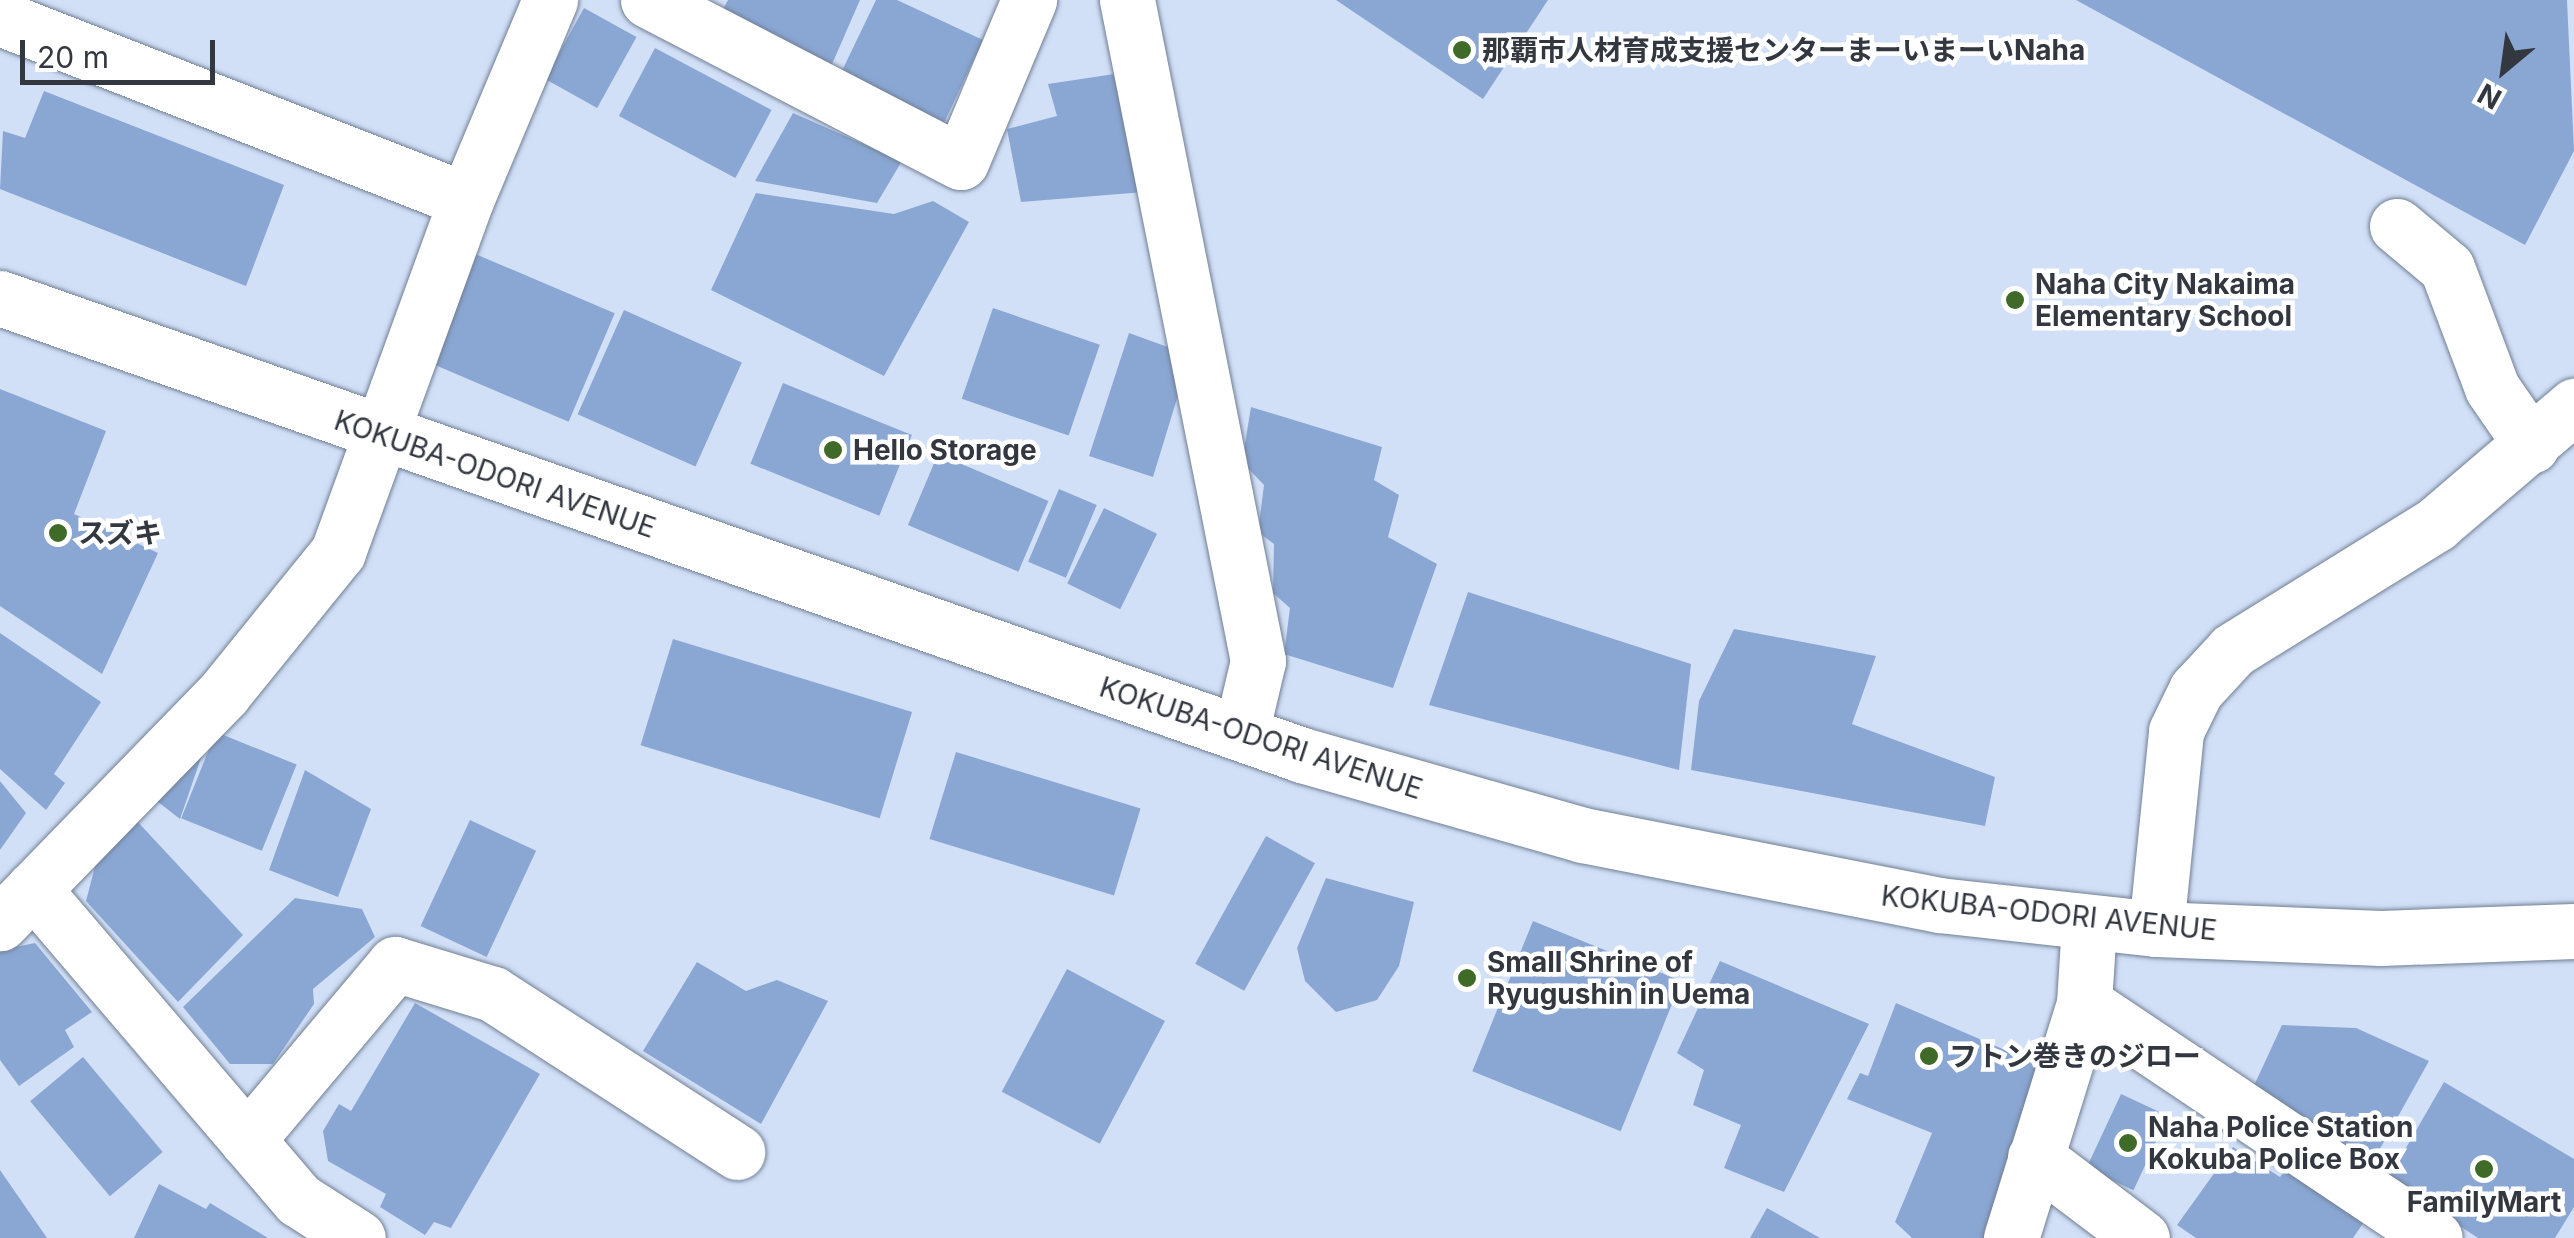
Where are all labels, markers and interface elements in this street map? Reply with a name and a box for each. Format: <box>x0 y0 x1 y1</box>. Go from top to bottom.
scale bar <box>25 20 220 82</box>
north arrow <box>2454 20 2554 120</box>
place label: 那覇市人材育成支援センターまーいまーいNaha <box>1482 33 2085 67</box>
text: 20 m <box>37 39 109 75</box>
marker: 那覇市人材育成支援センターまーいまーいNaha <box>1451 39 1473 61</box>
text: N <box>2472 76 2507 116</box>
place label: Naha City Nakaima Elementary School <box>2035 267 2295 333</box>
marker: Naha City Nakaima Elementary School <box>2004 289 2026 311</box>
street label: KOKUBA-ODORI AVENUE <box>330 403 660 545</box>
place label: Hello Storage <box>853 433 1037 467</box>
marker: Hello Storage <box>822 439 844 461</box>
place label: スズキ <box>78 516 162 550</box>
marker: スズキ <box>47 522 69 544</box>
street label: KOKUBA-ODORI AVENUE <box>1095 670 1427 806</box>
street label: KOKUBA-ODORI AVENUE <box>1880 879 2218 947</box>
place label: Small Shrine of Ryugushin in Uema <box>1487 945 1750 1011</box>
marker: Small Shrine of Ryugushin in Uema <box>1456 967 1478 989</box>
place label: フトン巻きのジロー <box>1949 1039 2201 1073</box>
marker: フトン巻きのジロー <box>1918 1045 1940 1067</box>
place label: Naha Police Station Kokuba Police Box <box>2148 1110 2413 1176</box>
marker: Naha Police Station Kokuba Police Box <box>2117 1132 2139 1154</box>
marker: FamilyMart <box>2473 1158 2495 1180</box>
place label: FamilyMart <box>2407 1185 2561 1219</box>

